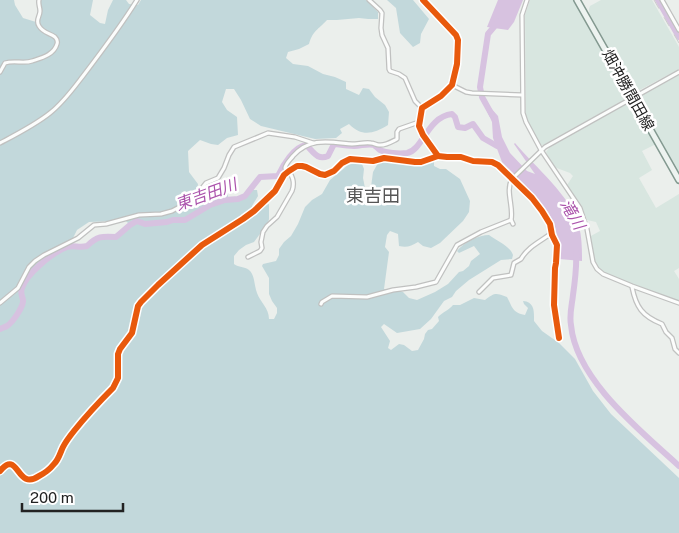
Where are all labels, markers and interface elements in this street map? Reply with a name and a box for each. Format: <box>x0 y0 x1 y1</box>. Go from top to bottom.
street label: 畑沖勝間田線 <box>599 46 658 133</box>
water label: 東吉田川 <box>173 174 241 214</box>
district label: 東吉田 <box>346 185 400 206</box>
water label: 滝川 <box>556 196 590 235</box>
scale bar <box>22 480 124 512</box>
text: 200 m <box>30 489 74 506</box>

